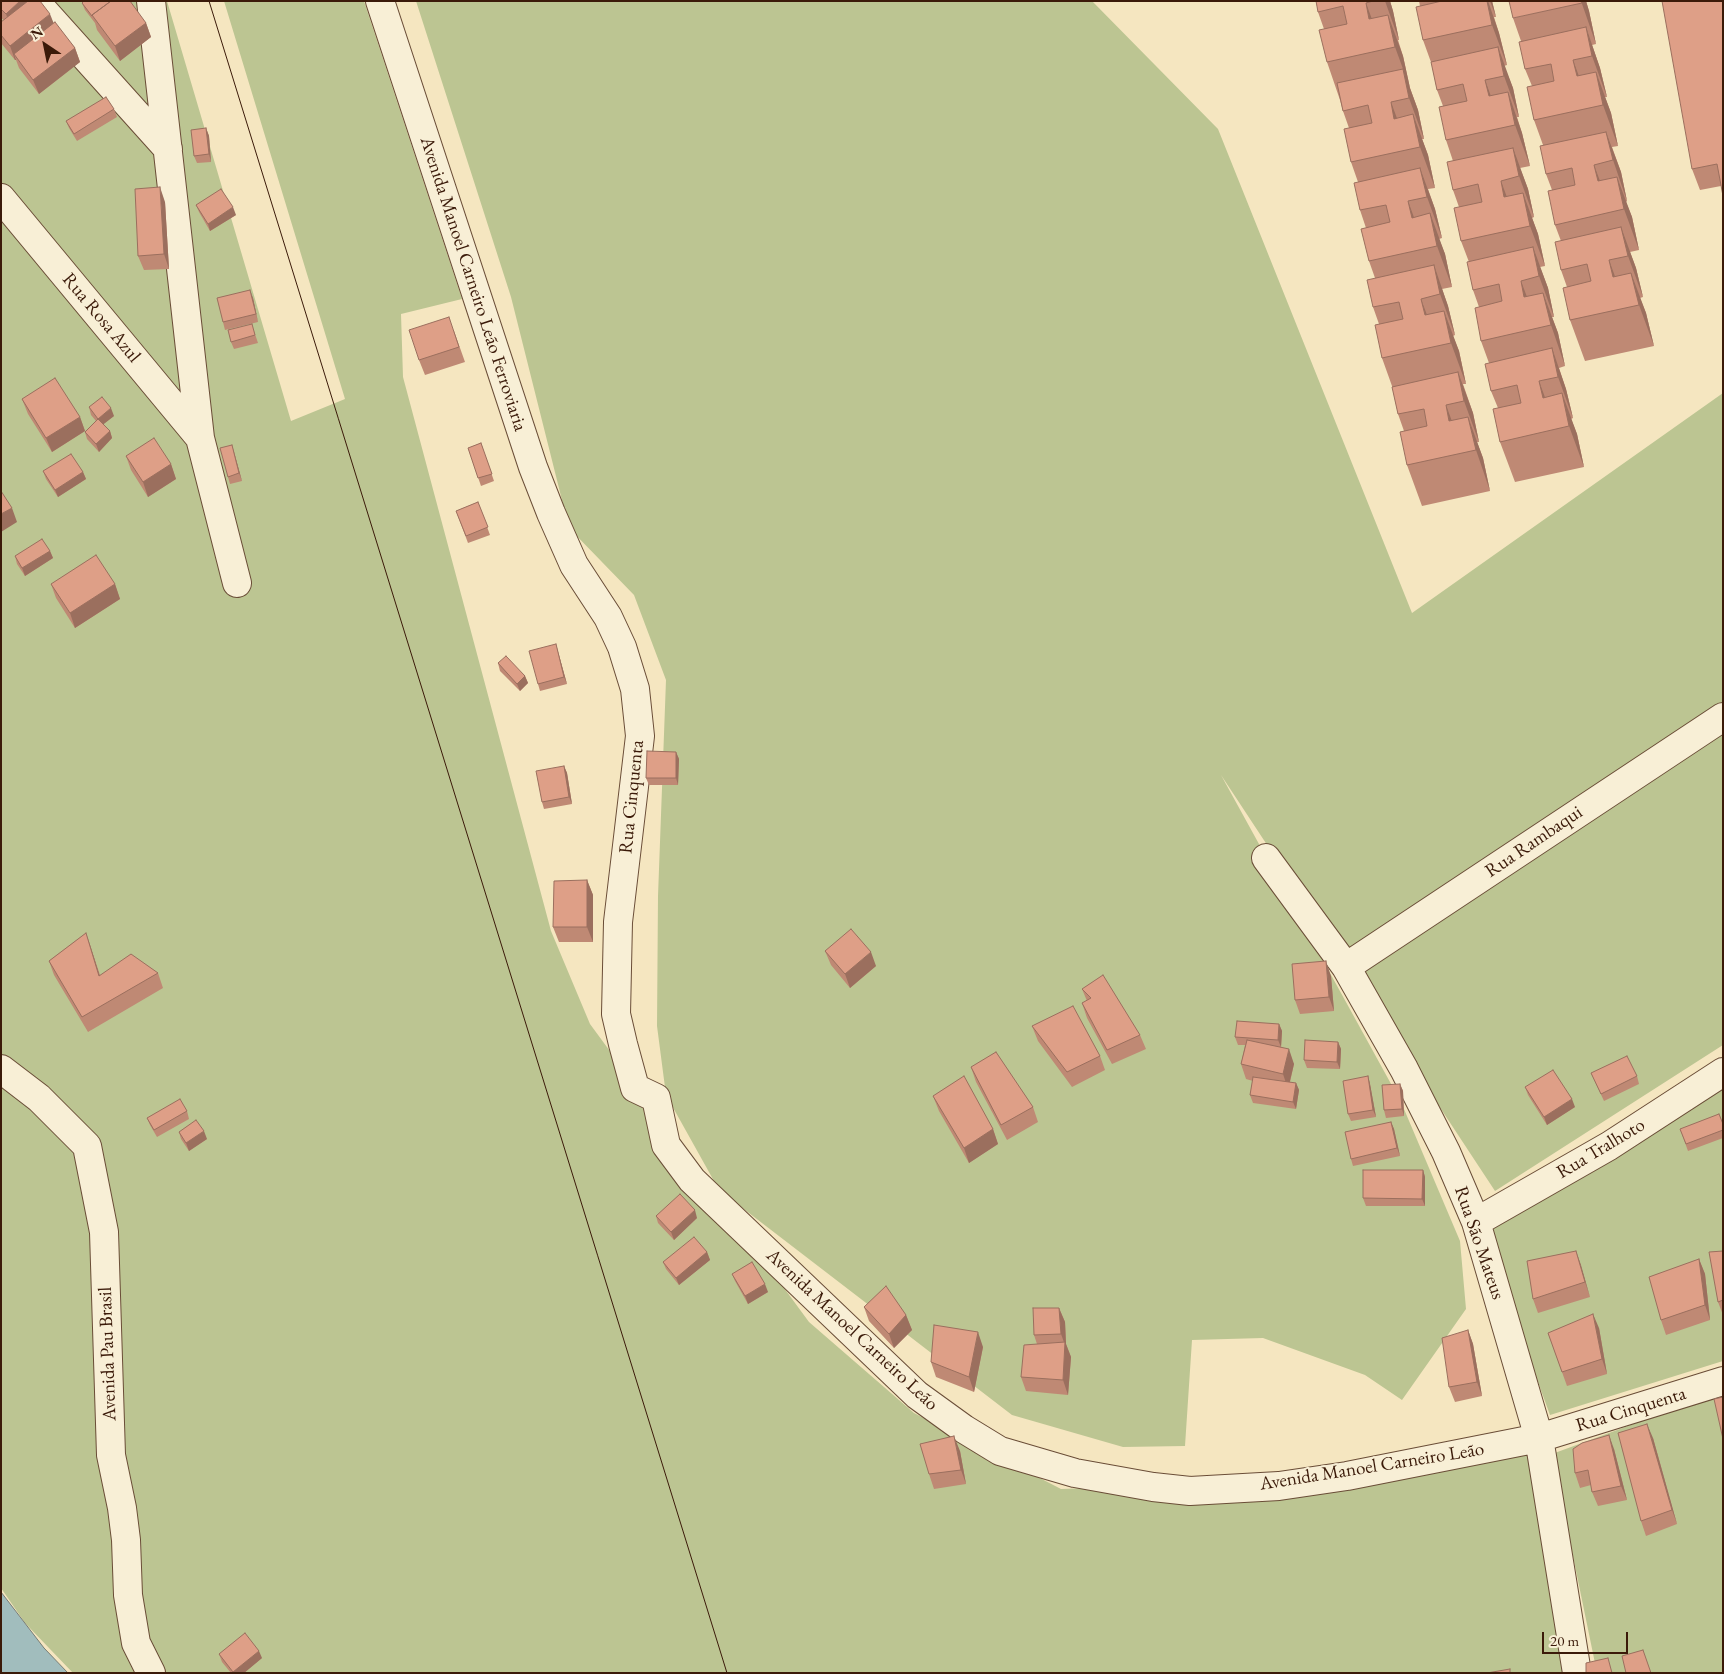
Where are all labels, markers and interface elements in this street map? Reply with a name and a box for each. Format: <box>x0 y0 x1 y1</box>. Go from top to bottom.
north arrow <box>20 20 70 70</box>
text: N <box>27 22 46 43</box>
street label: Avenida Manoel Carneiro Leão Ferroviaria <box>415 134 531 434</box>
street label: Rua Rosa Azul <box>57 269 145 367</box>
street label: Rua Cinquenta <box>615 739 649 855</box>
street label: Rua Rambaqui <box>1481 801 1587 883</box>
street label: Rua Tralhoto <box>1553 1114 1649 1184</box>
street label: Rua São Mateus <box>1449 1183 1509 1303</box>
street label: Avenida Manoel Carneiro Leão <box>761 1244 943 1416</box>
street label: Avenida Pau Brasil <box>94 1287 122 1421</box>
street label: Rua Cinquenta <box>1573 1382 1689 1438</box>
street label: Avenida Manoel Carneiro Leão <box>1258 1438 1486 1496</box>
scale bar <box>1544 1622 1630 1654</box>
text: 20 m <box>1550 1631 1579 1650</box>

